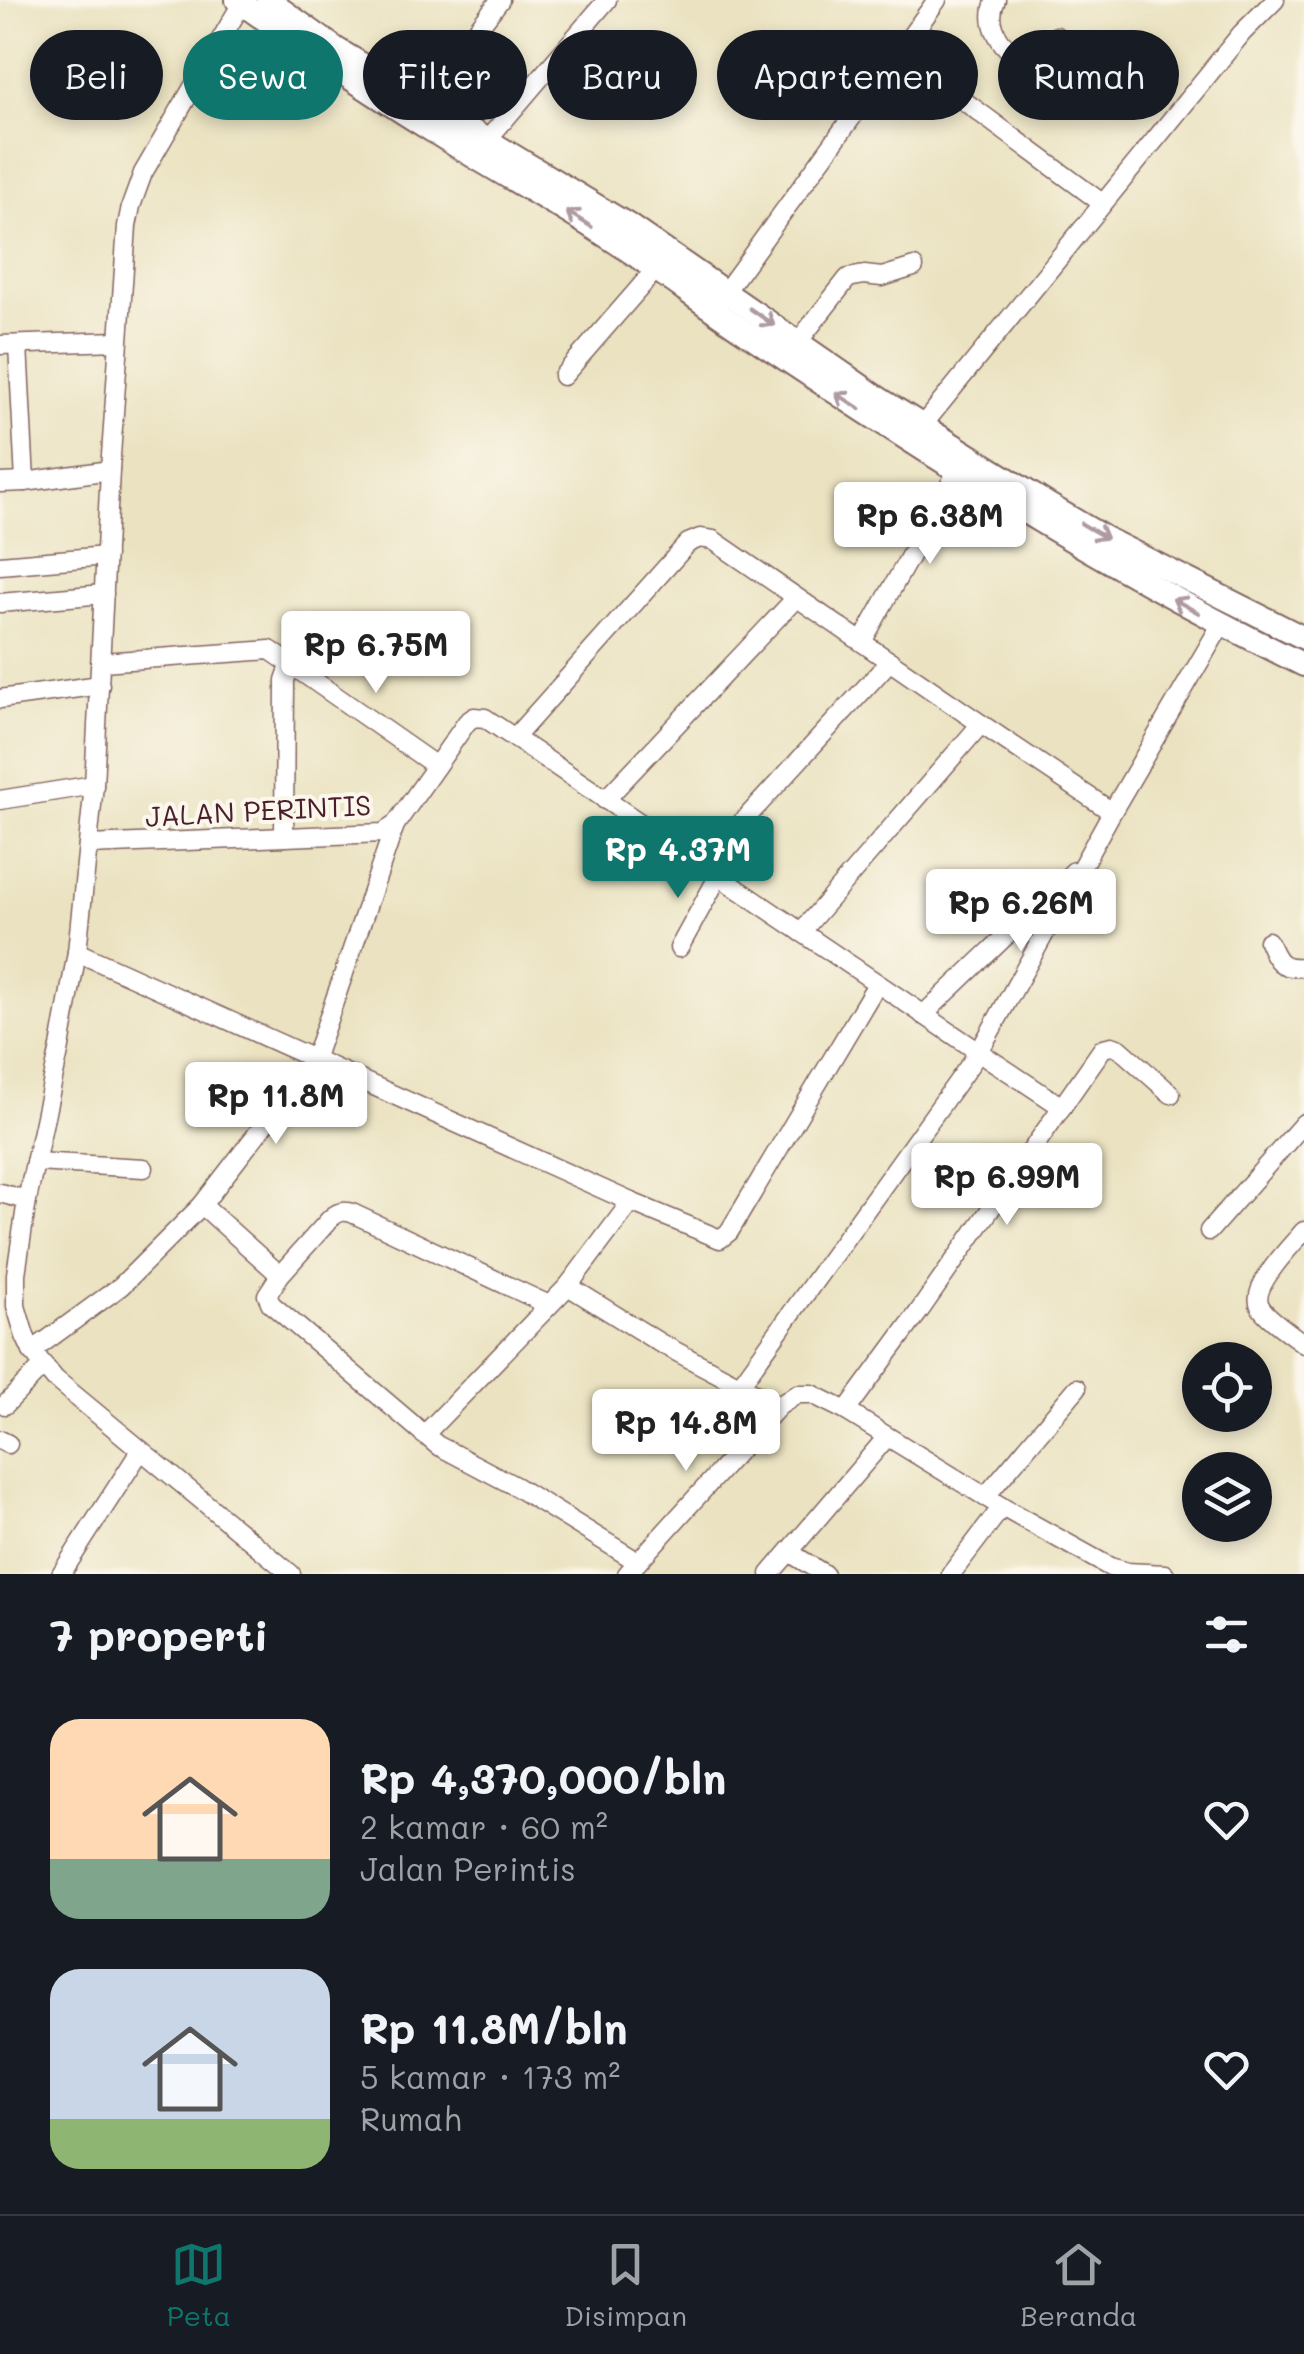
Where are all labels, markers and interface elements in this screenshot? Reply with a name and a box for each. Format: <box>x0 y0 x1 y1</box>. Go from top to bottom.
chip: Beli <box>30 30 163 120</box>
chip: Sewa <box>183 30 343 120</box>
chip: Filter <box>363 30 527 120</box>
chip: Baru <box>547 30 697 120</box>
chip: Apartemen <box>717 30 978 120</box>
chip: Rumah <box>998 30 1179 120</box>
one-way arrow <box>565 209 594 229</box>
one-way arrow <box>748 306 775 327</box>
one-way arrow <box>835 390 863 411</box>
pin: Rp 6.38M <box>827 482 1033 567</box>
text: Rp 6.38M <box>856 493 1004 535</box>
one-way arrow <box>1079 522 1108 542</box>
one-way arrow <box>1172 595 1201 615</box>
pin: Rp 6.75M <box>273 611 479 696</box>
text: Rp 6.75M <box>303 622 449 664</box>
street label: JALAN PERINTIS <box>144 786 372 834</box>
pin: Rp 4.37M <box>575 816 781 901</box>
text: Rp 4.37M <box>605 827 751 869</box>
pin: Rp 6.26M <box>918 869 1124 954</box>
text: Rp 6.26M <box>948 880 1094 922</box>
pin: Rp 11.8M <box>173 1062 379 1147</box>
text: Rp 11.8M <box>207 1073 345 1115</box>
pin: Rp 6.99M <box>904 1143 1110 1228</box>
text: Rp 6.99M <box>933 1154 1081 1196</box>
map controls <box>1182 1342 1272 1542</box>
button: locate <box>1182 1342 1272 1432</box>
pin: Rp 14.8M <box>583 1389 789 1474</box>
text: Rp 14.8M <box>614 1400 758 1442</box>
button: layers <box>1182 1452 1272 1542</box>
text: 7 properti <box>50 1607 269 1662</box>
icon: filters <box>1199 1607 1254 1662</box>
text: Rp 4,370,000/bln <box>360 1750 726 1805</box>
icon: home <box>130 1759 250 1879</box>
icon: heart <box>1199 1792 1254 1847</box>
text: 2 kamar · 60 m² <box>360 1805 608 1847</box>
text: Jalan Perintis <box>360 1847 576 1889</box>
text: Rp 11.8M/bln <box>360 2000 628 2055</box>
icon: home <box>130 2009 250 2129</box>
icon: heart <box>1199 2042 1254 2097</box>
text: 5 kamar · 173 m² <box>360 2055 620 2097</box>
text: Rumah <box>360 2097 462 2139</box>
tab: Peta <box>167 2237 231 2333</box>
tab: Disimpan <box>564 2237 687 2333</box>
tab: Beranda <box>1020 2237 1137 2333</box>

